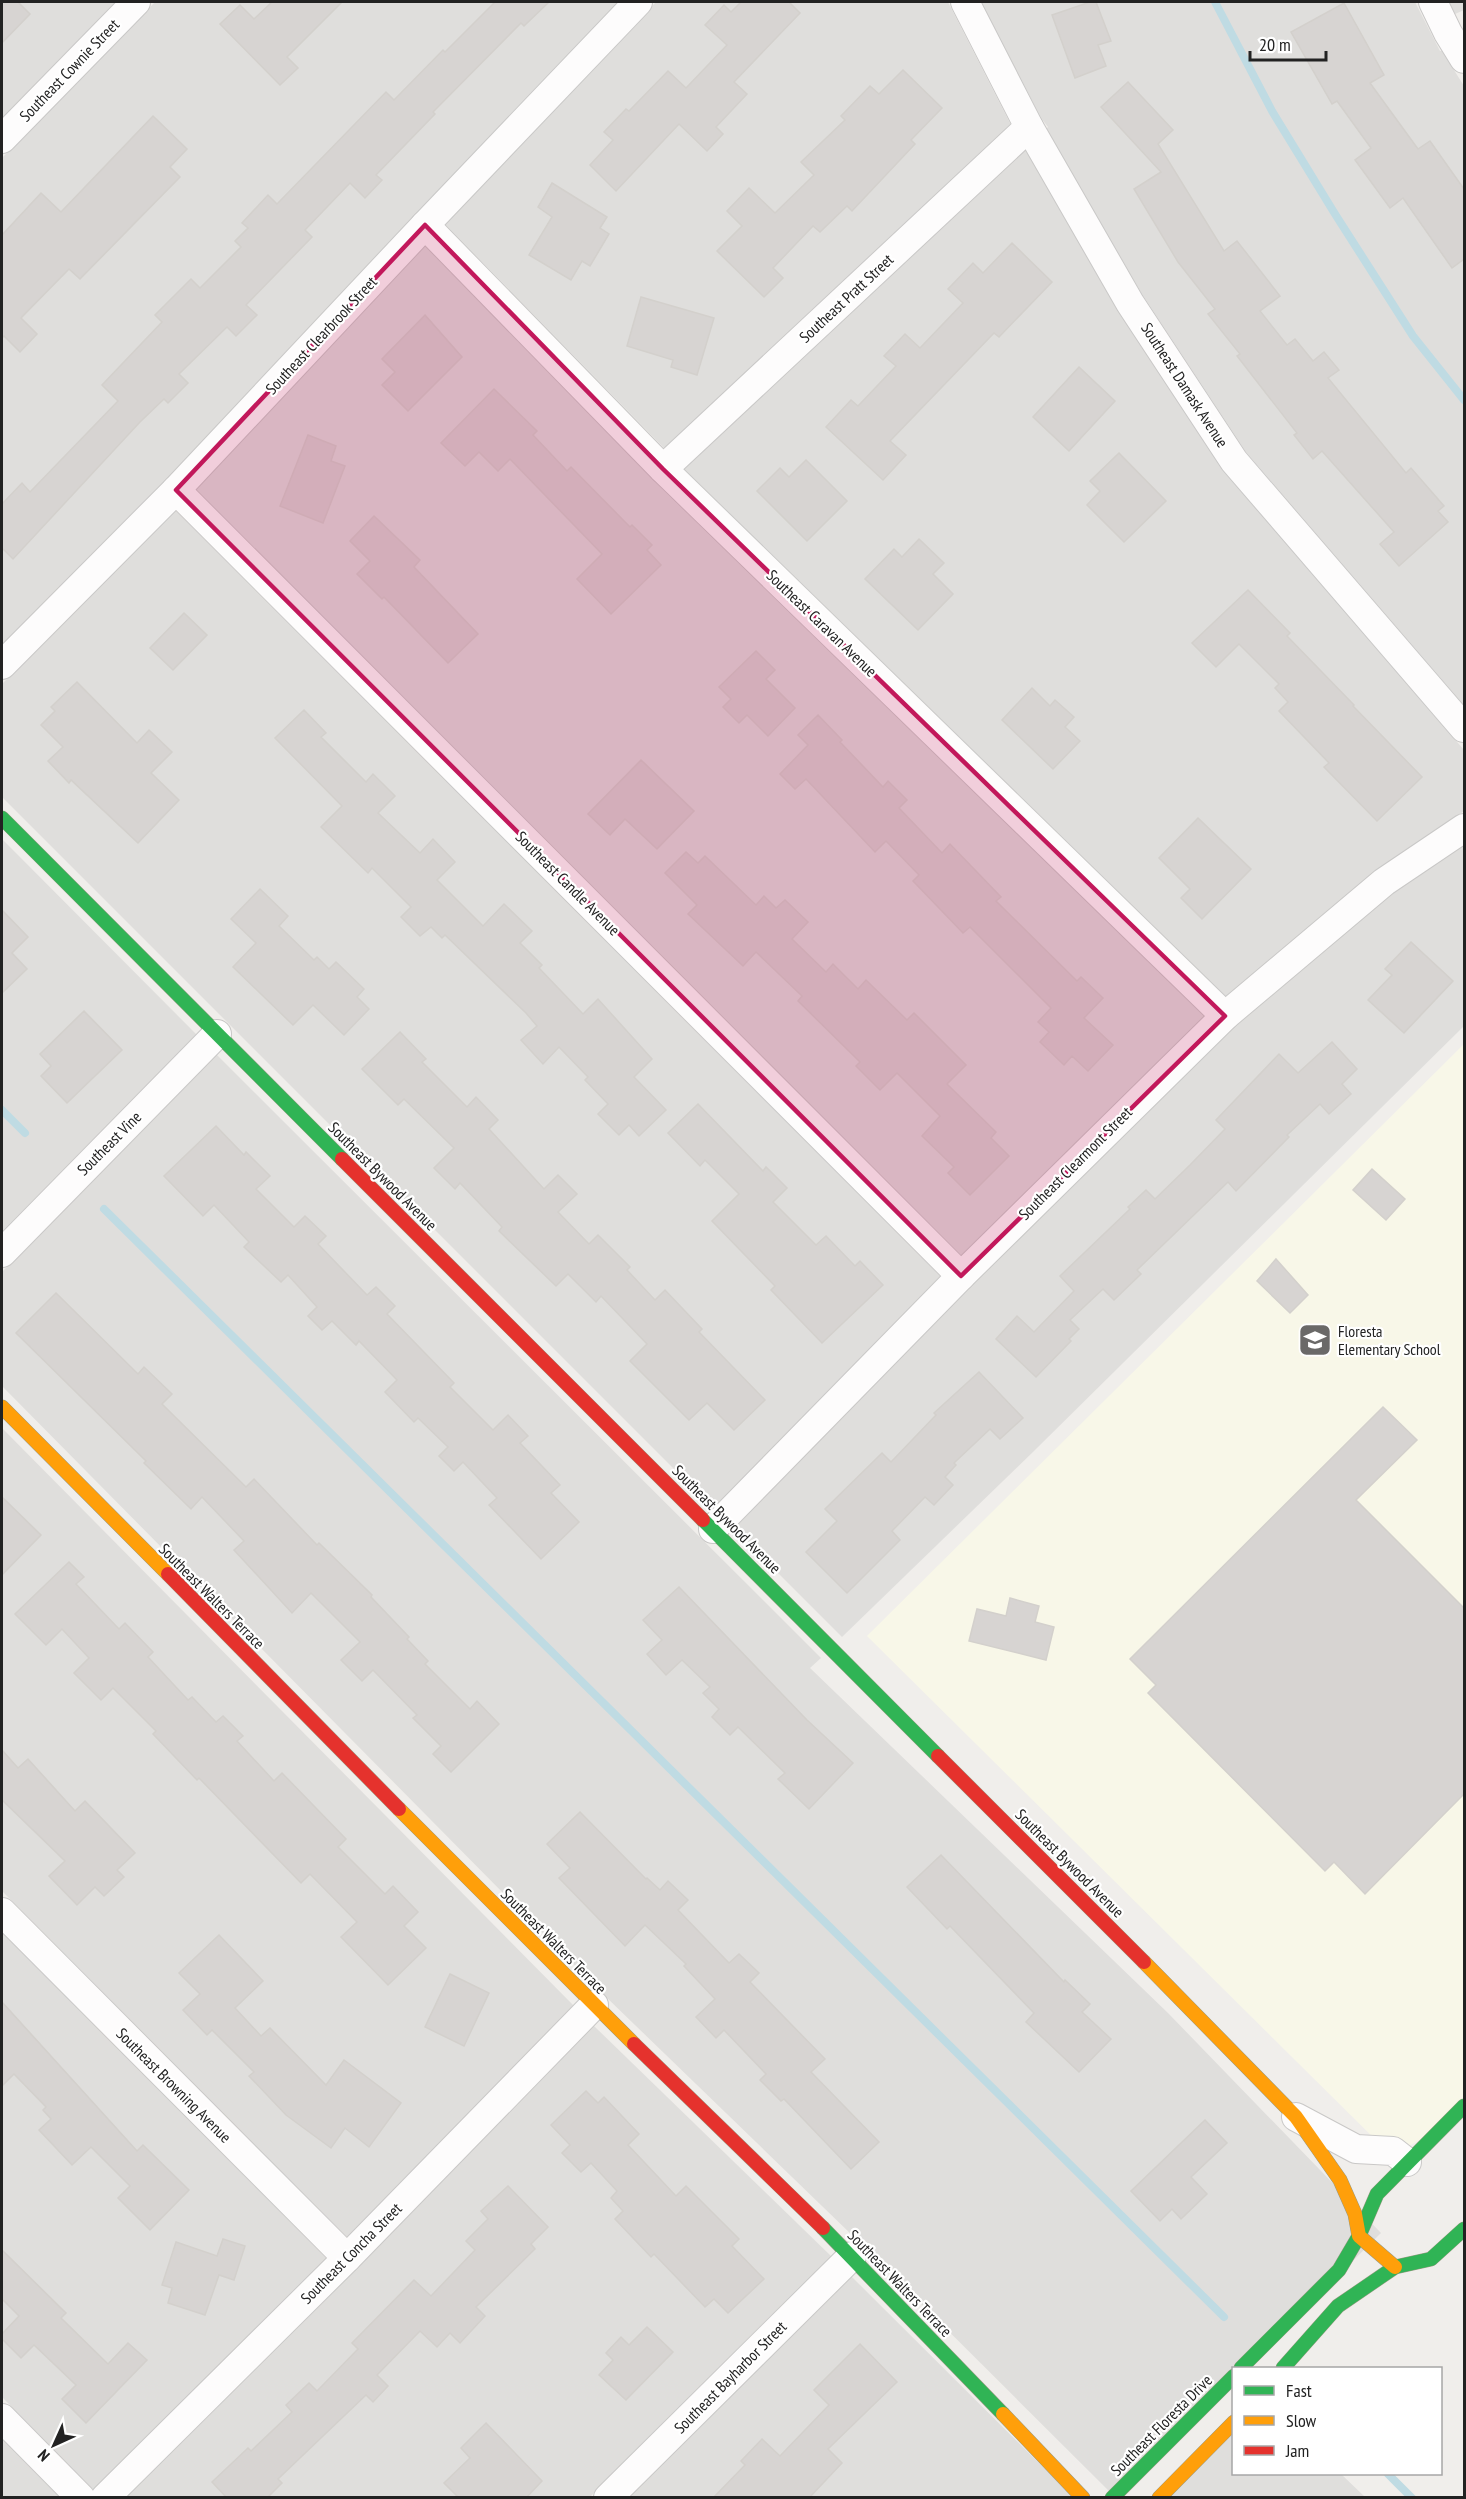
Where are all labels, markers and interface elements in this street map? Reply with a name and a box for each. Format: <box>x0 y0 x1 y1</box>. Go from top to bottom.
street label: Southeast Cownie Street <box>15 14 124 126</box>
scale bar <box>1250 24 1326 62</box>
text: 20 m <box>1259 33 1291 56</box>
street label: Southeast Pratt Street <box>795 249 898 347</box>
street label: Southeast Clearbrook Street <box>261 271 381 398</box>
street label: Southeast Damask Avenue <box>1137 319 1233 451</box>
street label: Southeast Caravan Avenue <box>763 565 881 681</box>
street label: Southeast Candle Avenue <box>512 827 624 939</box>
street label: Southeast Clearmont Street <box>1014 1102 1136 1224</box>
street label: Southeast Vine <box>73 1107 145 1179</box>
street label: Southeast Bywood Avenue <box>324 1117 442 1235</box>
place label: Floresta Elementary School <box>1338 1321 1441 1359</box>
school or university icon: Floresta Elementary School <box>1297 1322 1333 1358</box>
street label: Southeast Bywood Avenue <box>668 1460 786 1578</box>
street label: Southeast Walters Terrace <box>155 1539 269 1653</box>
street label: Southeast Bywood Avenue <box>1011 1804 1129 1922</box>
street label: Southeast Walters Terrace <box>497 1884 611 1998</box>
street label: Southeast Browning Avenue <box>112 2023 236 2147</box>
street label: Southeast Concha Street <box>296 2198 406 2308</box>
street label: Southeast Walters Terrace <box>844 2225 956 2341</box>
street label: Southeast Bayharbor Street <box>670 2316 791 2437</box>
legend <box>1232 2367 1442 2475</box>
street label: Southeast Floresta Drive <box>1106 2370 1216 2480</box>
text: Fast <box>1286 2379 1312 2402</box>
text: Slow <box>1286 2409 1317 2432</box>
north arrow <box>24 2415 84 2475</box>
text: Jam <box>1285 2439 1309 2462</box>
text: N <box>33 2445 54 2466</box>

